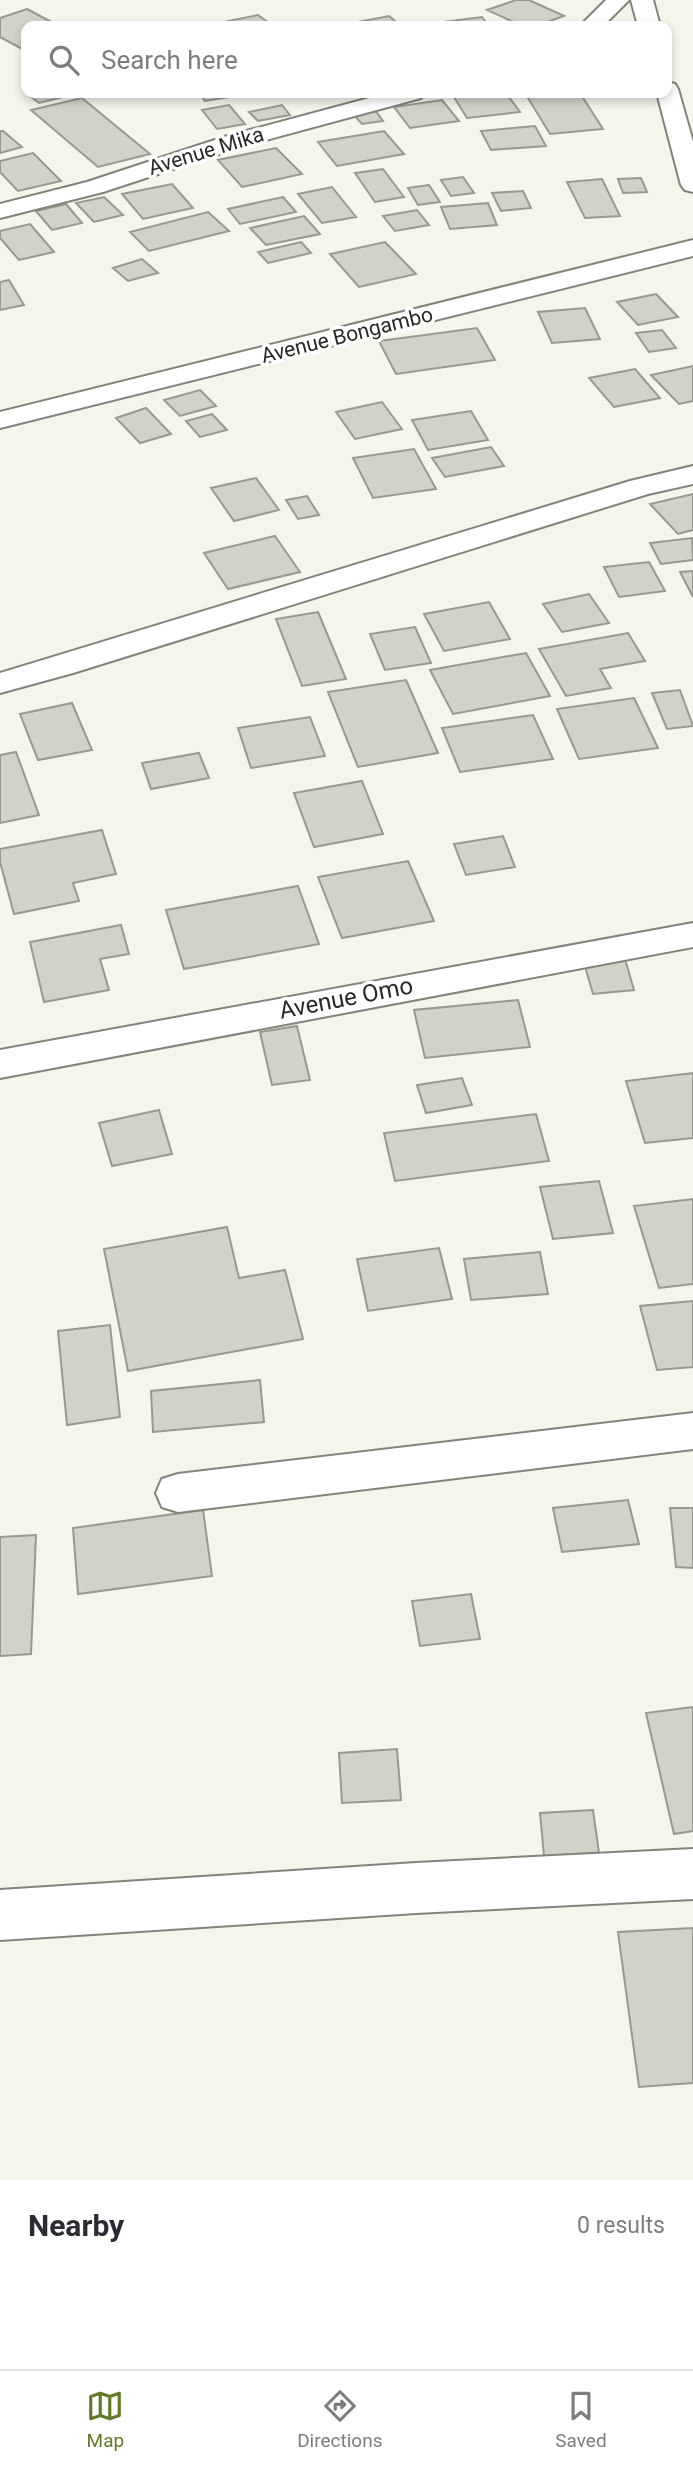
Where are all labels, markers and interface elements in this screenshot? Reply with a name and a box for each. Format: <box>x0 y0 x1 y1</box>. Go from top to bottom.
search box <box>21 21 672 98</box>
icon: search <box>45 41 83 79</box>
text: Search here <box>101 45 238 75</box>
street label: Avenue Mika <box>145 122 267 180</box>
street label: Avenue Bongambo <box>259 302 435 368</box>
street label: Avenue Omo <box>277 971 415 1025</box>
text: Nearby <box>28 2208 124 2243</box>
text: 0 results <box>577 2212 665 2239</box>
tab: Map <box>86 2387 124 2452</box>
tab: Directions <box>297 2387 382 2452</box>
tab: Saved <box>555 2387 607 2452</box>

